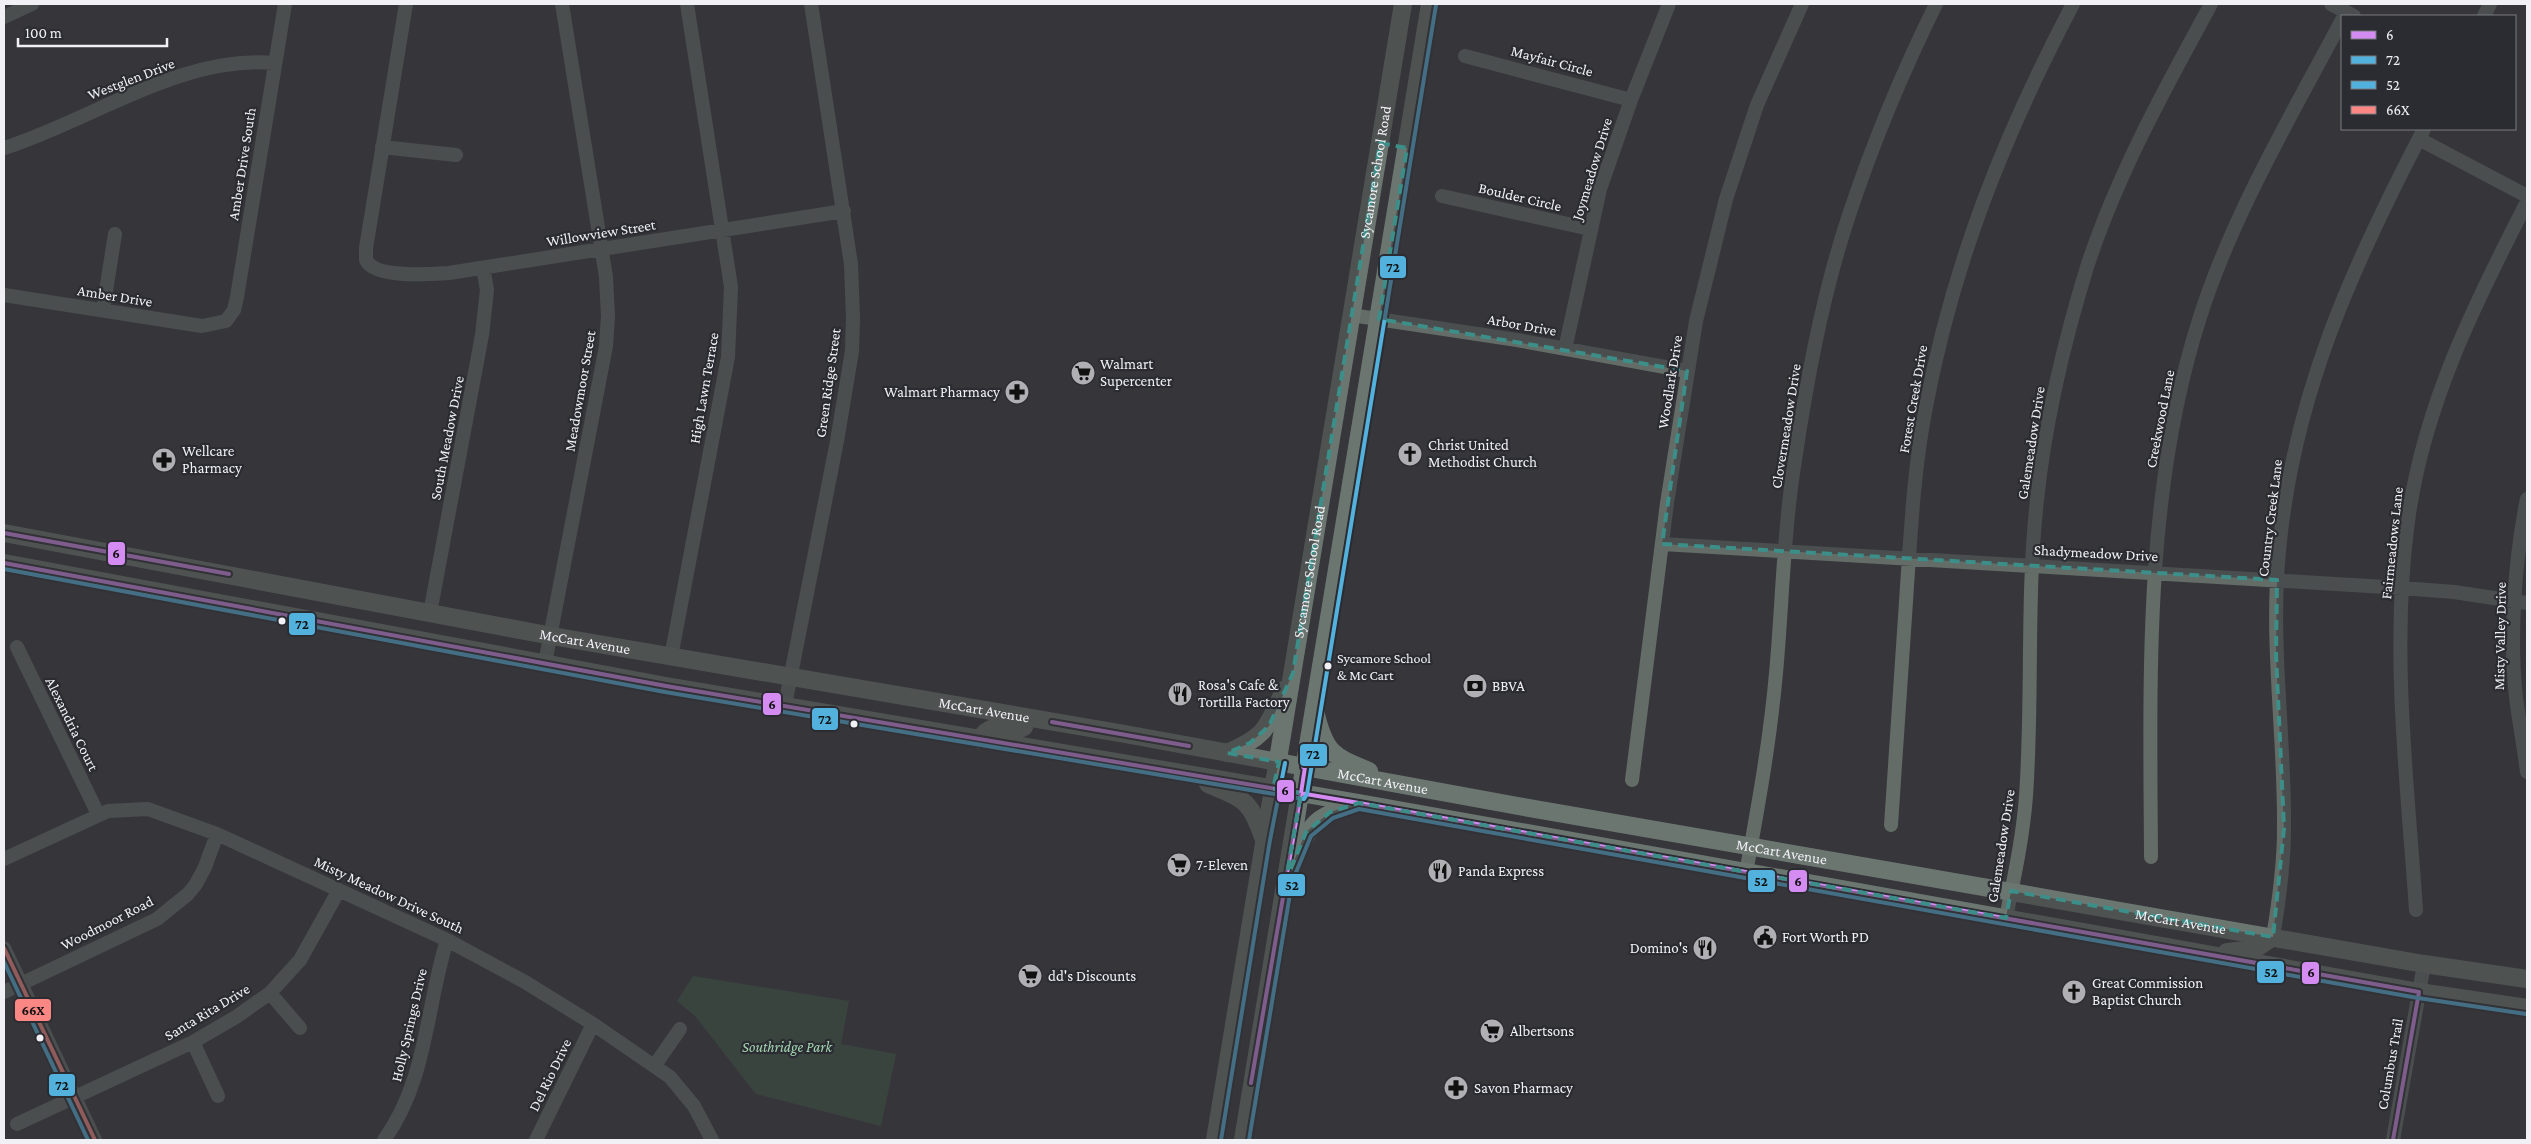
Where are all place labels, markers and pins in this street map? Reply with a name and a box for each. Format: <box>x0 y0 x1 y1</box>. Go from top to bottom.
place label: Walmart Supercenter <box>1100 356 1173 390</box>
supermarket icon: Walmart Supercenter <box>1070 360 1096 386</box>
pharmacy icon: Walmart Pharmacy <box>1004 379 1030 405</box>
place label: Walmart Pharmacy <box>884 384 1000 401</box>
place label: Christ United Methodist Church <box>1428 437 1537 470</box>
church icon: Christ United Methodist Church <box>1397 441 1423 467</box>
place label: Wellcare Pharmacy <box>182 443 242 477</box>
pharmacy icon: Wellcare Pharmacy <box>151 447 177 473</box>
unlabelled marker <box>277 616 287 626</box>
place label: Sycamore School & Mc Cart <box>1337 650 1431 683</box>
marker: Sycamore School & Mc Cart <box>1323 661 1333 671</box>
bank icon: BBVA <box>1462 673 1488 699</box>
place label: Rosa's Cafe & Tortilla Factory <box>1198 677 1290 711</box>
place label: BBVA <box>1492 678 1525 694</box>
restaurant icon: Rosa's Cafe & Tortilla Factory <box>1167 681 1193 707</box>
unlabelled marker <box>849 719 859 729</box>
supermarket icon: 7-Eleven <box>1166 852 1192 878</box>
place label: 7-Eleven <box>1196 857 1248 873</box>
restaurant icon: Panda Express <box>1427 858 1453 884</box>
place label: Panda Express <box>1458 863 1544 880</box>
public building icon: Fort Worth PD <box>1752 924 1778 950</box>
place label: Fort Worth PD <box>1782 929 1869 945</box>
restaurant icon: Domino's <box>1692 935 1718 961</box>
place label: Domino's <box>1630 940 1688 956</box>
supermarket icon: dd's Discounts <box>1017 963 1043 989</box>
place label: dd's Discounts <box>1048 968 1136 984</box>
place label: Great Commission Baptist Church <box>2092 975 2203 1009</box>
church icon: Great Commission Baptist Church <box>2061 979 2087 1005</box>
supermarket icon: Albertsons <box>1479 1018 1505 1044</box>
place label: Albertsons <box>1510 1023 1574 1039</box>
unlabelled marker <box>35 1033 45 1043</box>
pharmacy icon: Savon Pharmacy <box>1443 1075 1469 1101</box>
place label: Savon Pharmacy <box>1474 1080 1573 1097</box>

